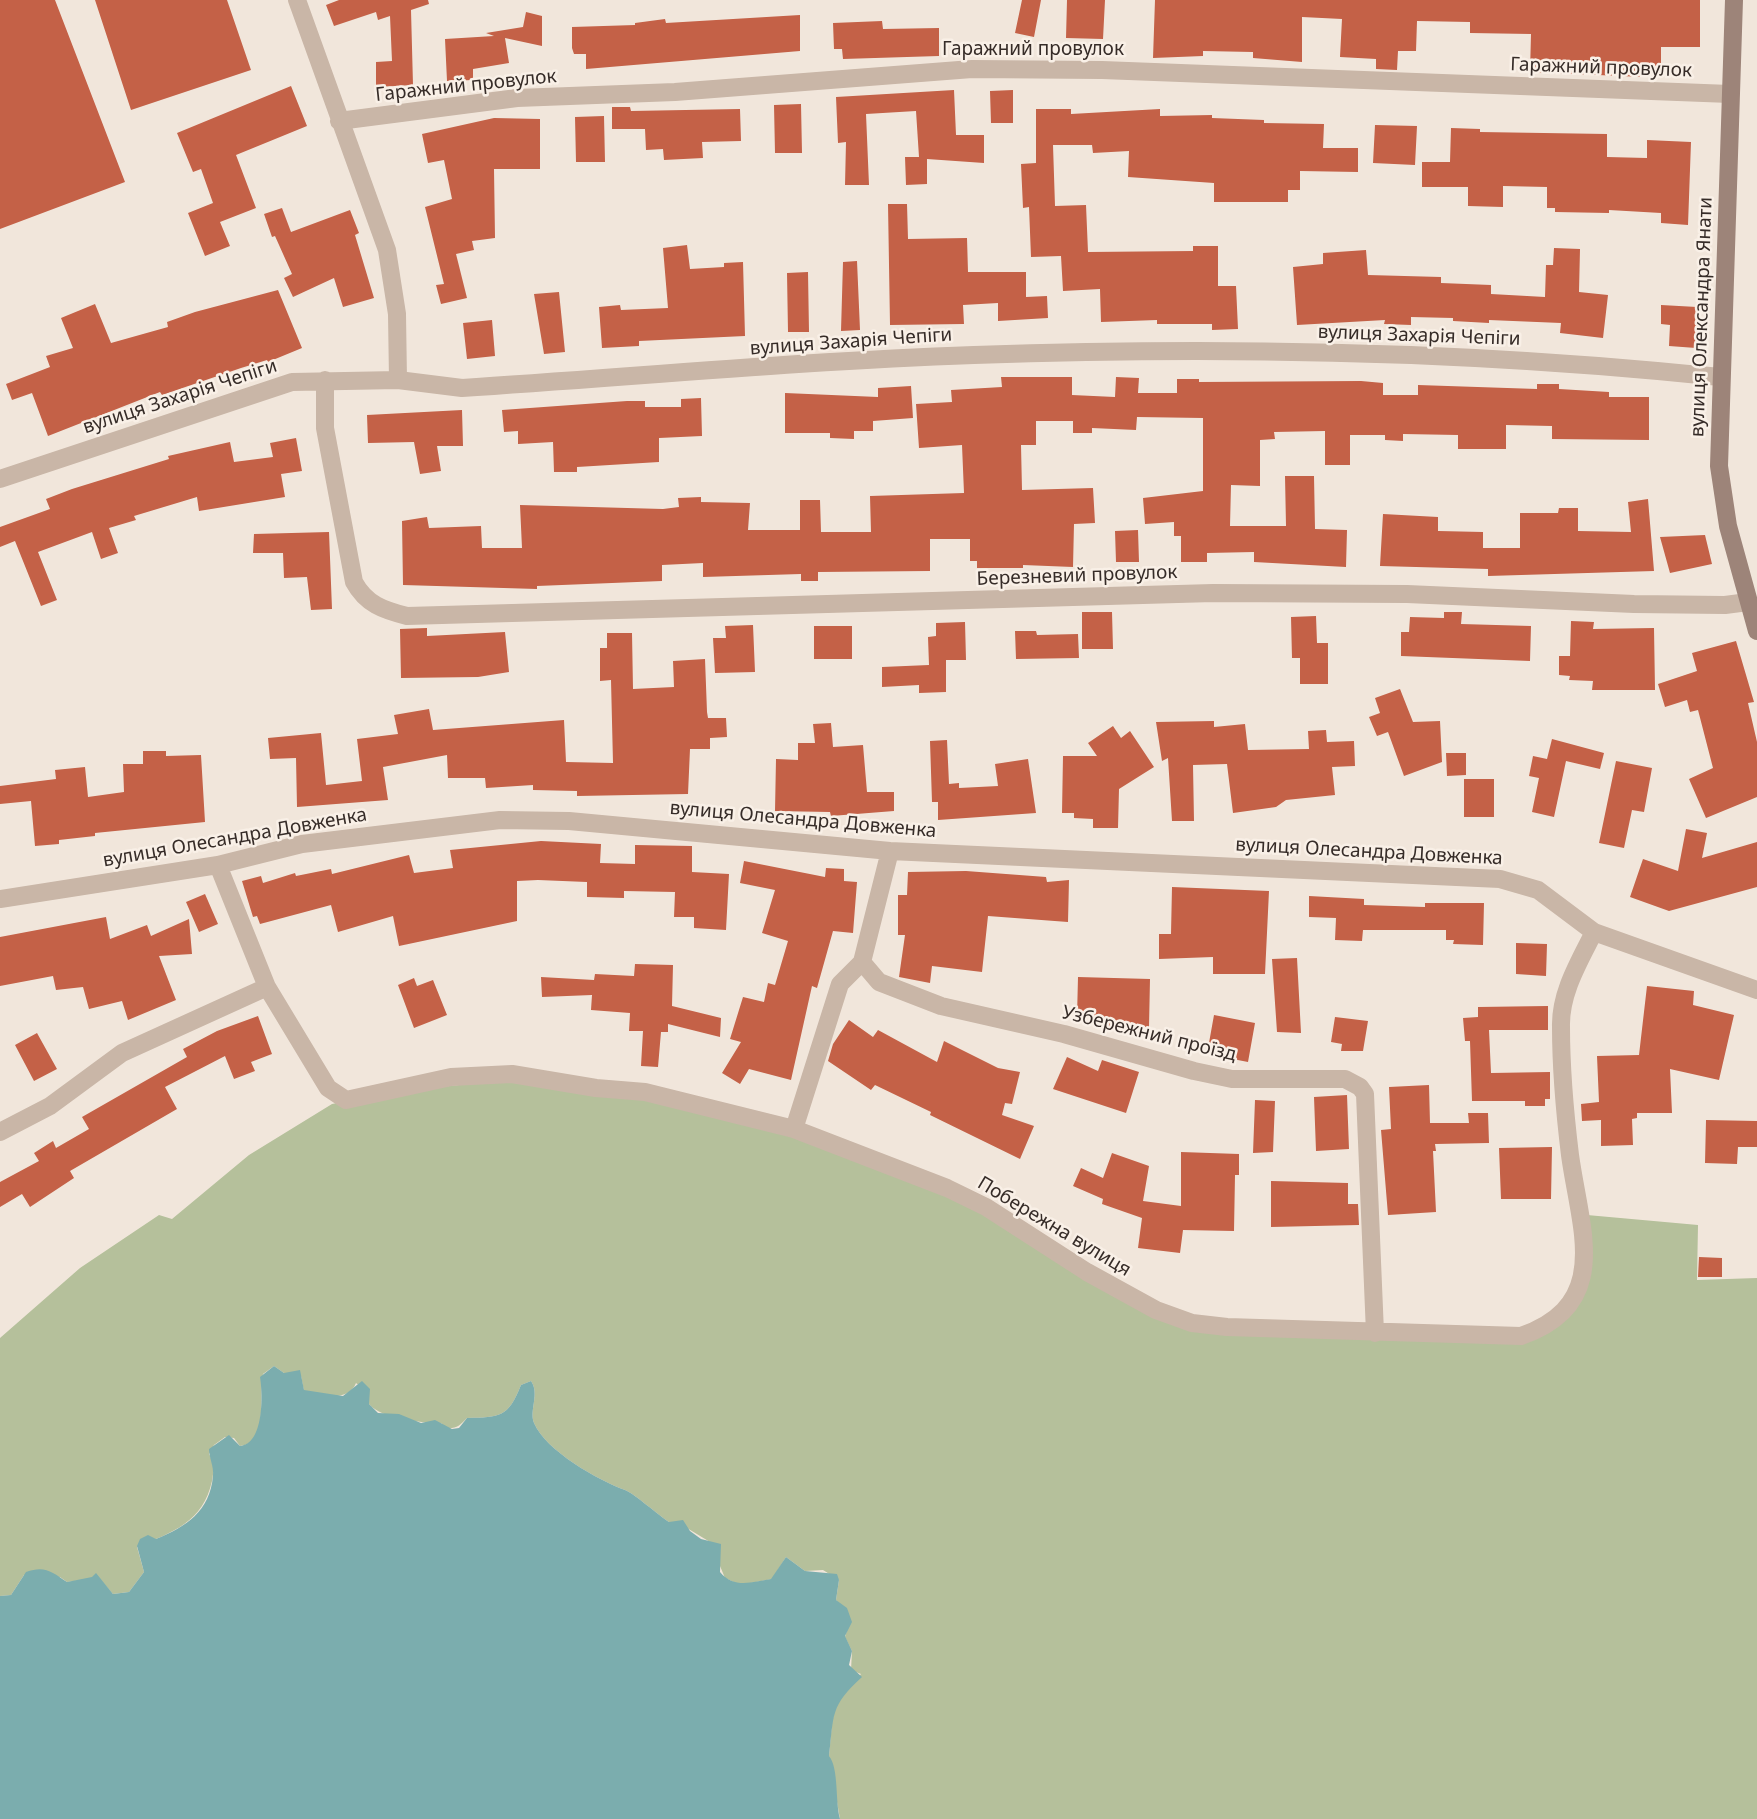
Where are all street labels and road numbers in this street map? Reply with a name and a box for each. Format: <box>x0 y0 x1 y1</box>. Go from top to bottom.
street label: Гаражний провулок <box>942 39 1124 61</box>
street label: Гаражний провулок <box>1510 53 1692 83</box>
street label: Гаражний провулок <box>374 65 558 107</box>
street label: вулиця Олександра Янати <box>1686 197 1718 437</box>
street label: вулиця Захарія Чепіги <box>1317 321 1521 351</box>
street label: вулиця Захарія Чепіги <box>749 324 953 360</box>
street label: вулиця Захарія Чепіги <box>80 355 280 439</box>
street label: Березневий провулок <box>976 561 1178 591</box>
street label: вулиця Олесандра Довженка <box>669 797 937 843</box>
street label: вулиця Олесандра Довженка <box>101 804 369 872</box>
street label: вулиця Олесандра Довженка <box>1235 834 1503 870</box>
street label: Узбережний проїзд <box>1060 1001 1238 1067</box>
street label: Побережна вулиця <box>973 1172 1135 1282</box>

